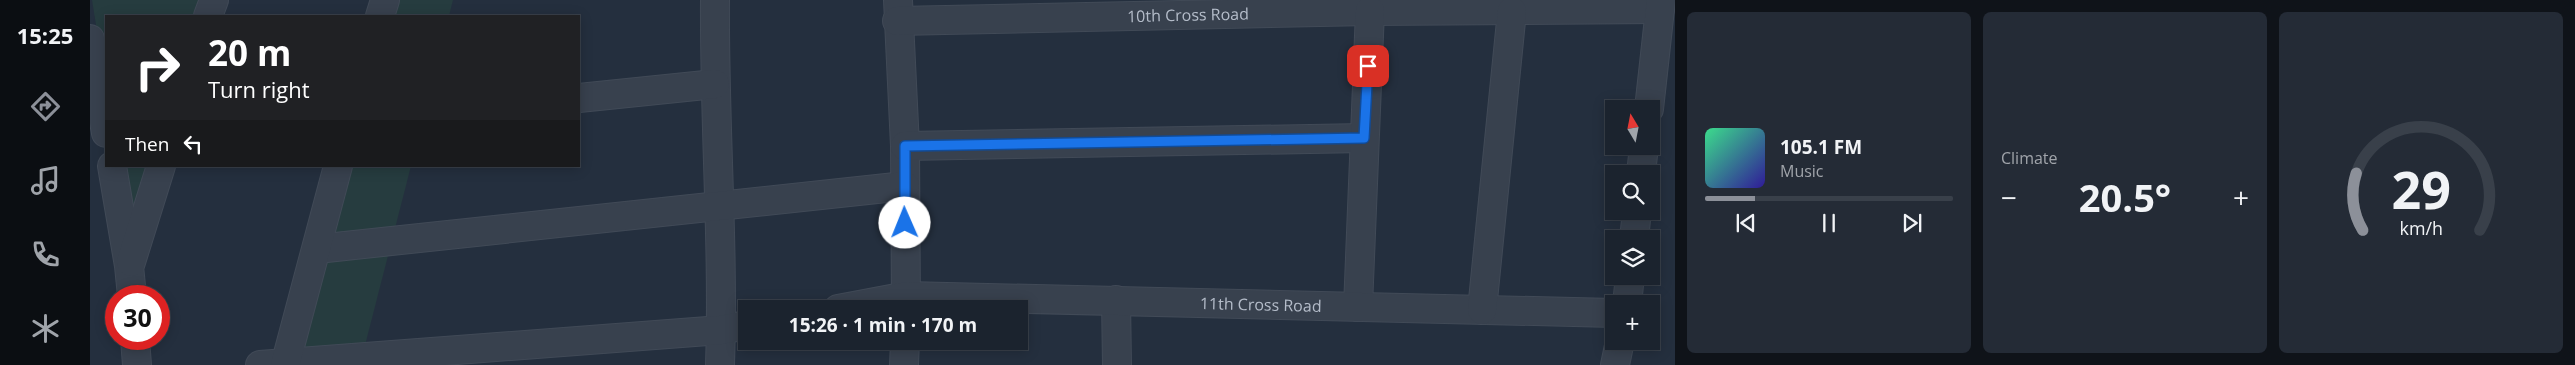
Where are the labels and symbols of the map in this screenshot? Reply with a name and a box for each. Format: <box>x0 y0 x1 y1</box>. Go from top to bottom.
street label: 10th Cross Road <box>1127 3 1249 27</box>
pin <box>1347 45 1389 87</box>
north arrow <box>1605 100 1660 155</box>
position arrow <box>878 196 930 248</box>
speed limit sign: 30 <box>105 285 170 350</box>
street label: 11th Cross Road <box>1200 292 1322 317</box>

